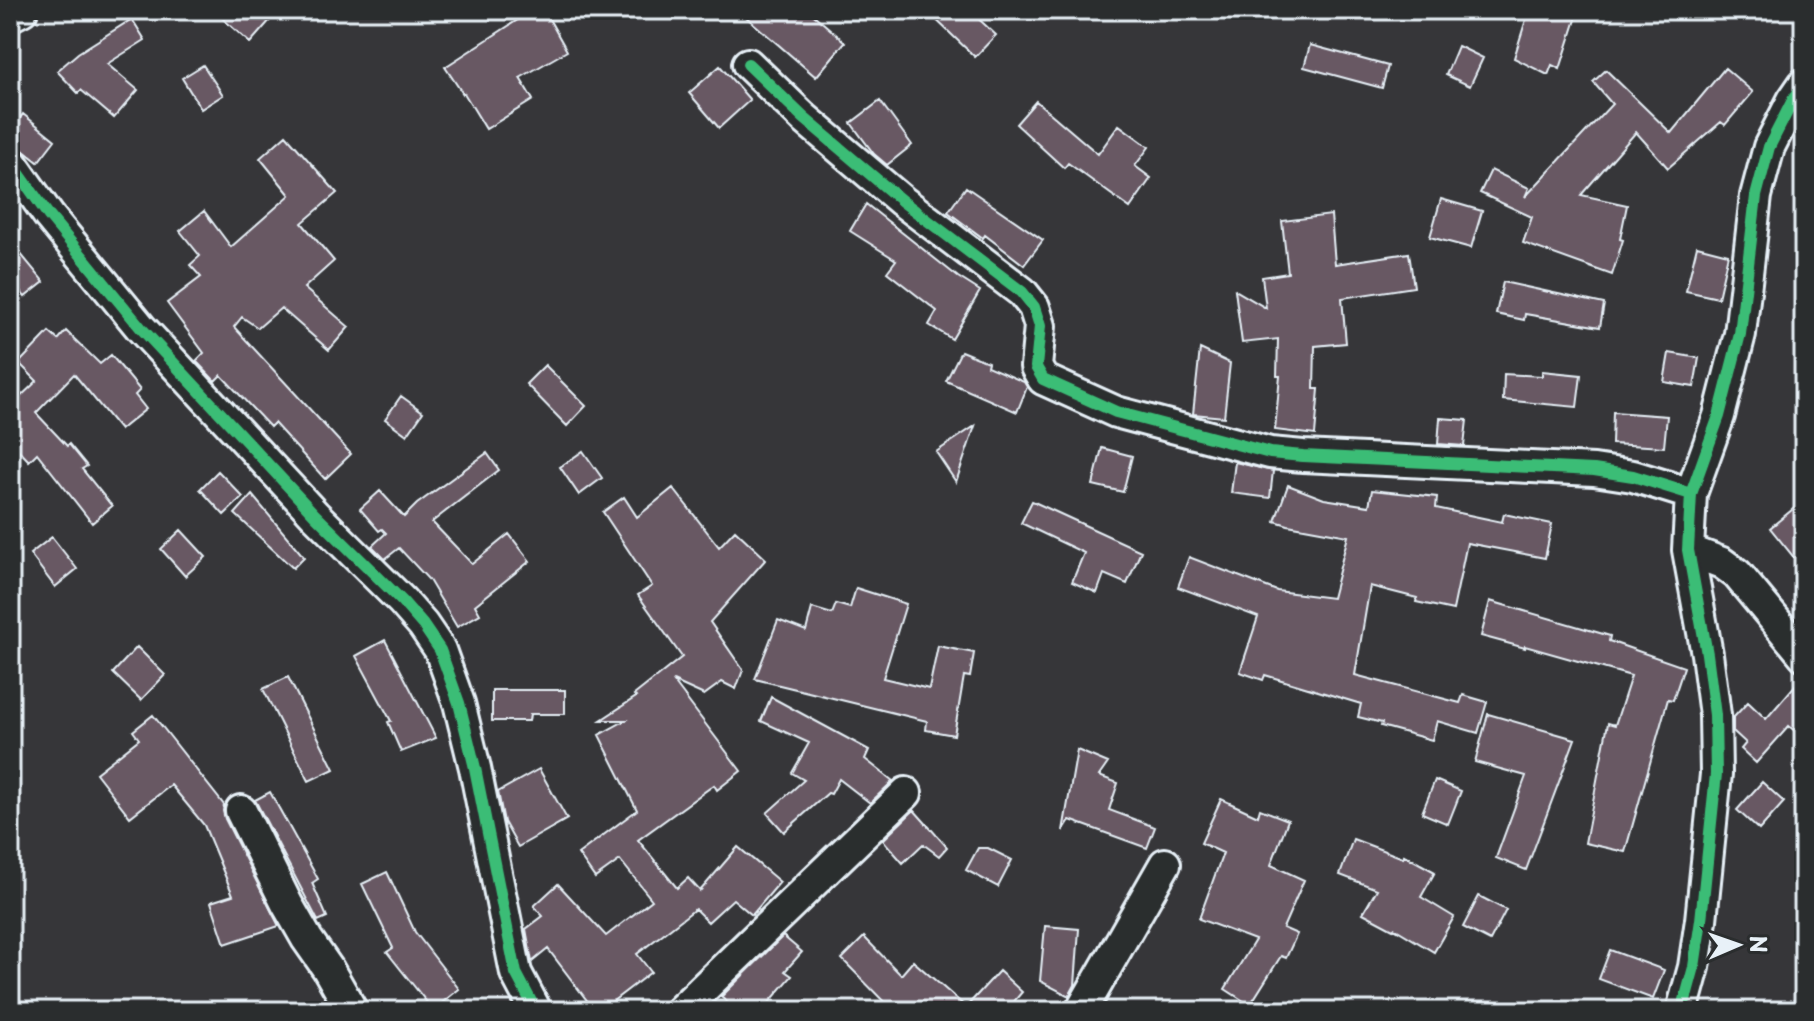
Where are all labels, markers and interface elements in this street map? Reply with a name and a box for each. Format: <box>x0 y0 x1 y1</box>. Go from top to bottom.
north arrow <box>1698 905 1778 985</box>
text: N <box>1743 935 1776 954</box>

